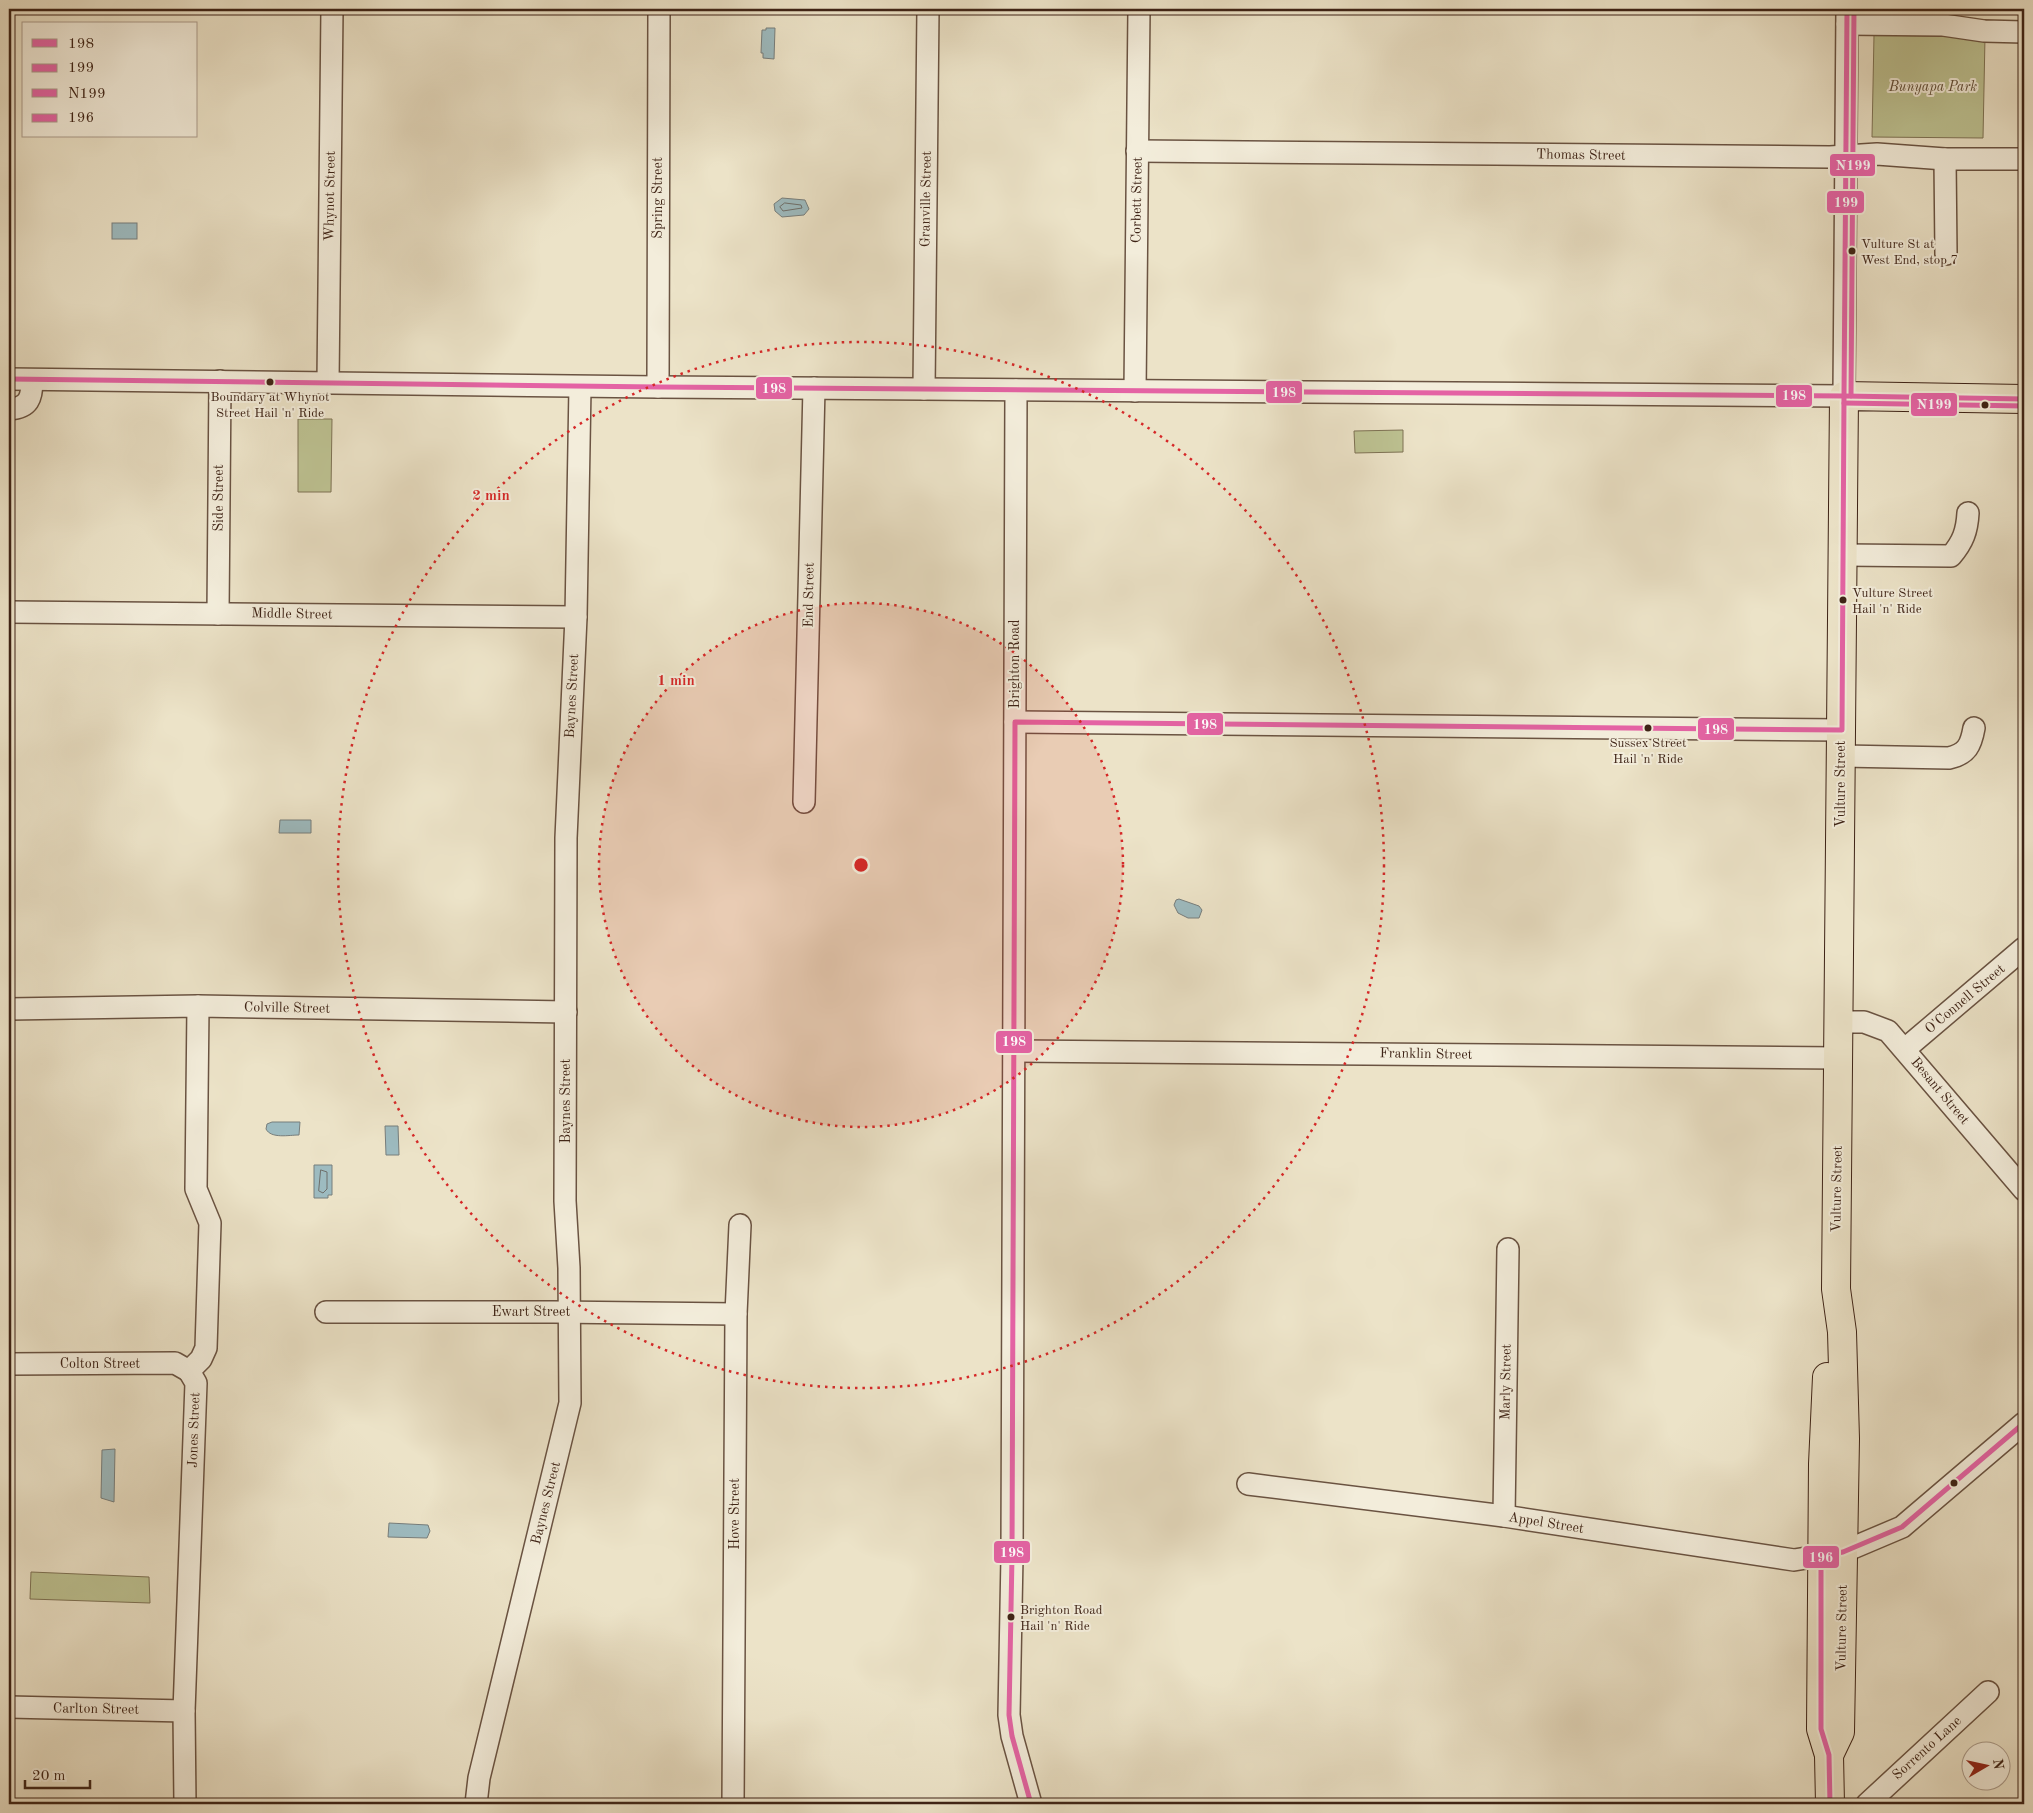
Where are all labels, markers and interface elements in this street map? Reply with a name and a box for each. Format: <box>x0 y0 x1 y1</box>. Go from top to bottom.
legend <box>22 22 198 138</box>
text: 198 <box>68 37 94 52</box>
text: 199 <box>68 61 94 76</box>
park label: Bunyapa Park <box>1888 80 1977 95</box>
text: N199 <box>68 87 106 102</box>
text: 196 <box>68 111 94 126</box>
street label: Thomas Street <box>1536 147 1626 163</box>
street label: Whynot Street <box>322 151 338 241</box>
street label: Granville Street <box>918 151 934 247</box>
line badge: N199 <box>1829 153 1876 177</box>
street label: Spring Street <box>651 157 665 239</box>
street label: Corbett Street <box>1129 157 1145 243</box>
text: N199 <box>1835 159 1871 173</box>
line badge: 199 <box>1826 190 1865 214</box>
text: 199 <box>1834 196 1858 210</box>
place label: Vulture St at West End, stop 7 <box>1861 238 1958 267</box>
marker: Vulture St at West End, stop 7 <box>1847 246 1857 256</box>
line badge: 198 <box>755 376 793 400</box>
marker: Boundary at Whynot Street Hail 'n' Ride <box>265 377 275 387</box>
line badge: 198 <box>1265 380 1303 404</box>
text: 198 <box>762 382 786 396</box>
line badge: 198 <box>1775 384 1813 408</box>
text: 198 <box>1272 386 1296 400</box>
text: 198 <box>1782 389 1806 403</box>
place label: Boundary at Whynot Street Hail 'n' Ride <box>211 391 330 420</box>
line badge: N199 <box>1910 392 1958 417</box>
text: N199 <box>1916 398 1952 412</box>
unlabelled marker <box>1980 400 1990 410</box>
street label: Side Street <box>212 464 226 532</box>
text: 2 min <box>472 489 510 504</box>
street label: End Street <box>801 562 817 628</box>
place label: Vulture Street Hail 'n' Ride <box>1852 587 1933 616</box>
marker: Vulture Street Hail 'n' Ride <box>1838 595 1848 605</box>
street label: Middle Street <box>251 606 333 622</box>
street label: Brighton Road <box>1008 620 1022 708</box>
street label: Baynes Street <box>563 653 581 739</box>
text: 1 min <box>657 674 695 689</box>
line badge: 198 <box>1186 712 1224 736</box>
line badge: 198 <box>1697 717 1735 741</box>
text: 198 <box>1193 718 1217 732</box>
marker: Sussex Street Hail 'n' Ride <box>1643 723 1653 733</box>
text: 198 <box>1704 723 1728 737</box>
place label: Sussex Street Hail 'n' Ride <box>1609 737 1687 766</box>
street label: Vulture Street <box>1834 740 1848 828</box>
centre of rings <box>852 856 870 874</box>
street label: O'Connell Street <box>1922 962 2008 1036</box>
street label: Colville Street <box>244 1000 330 1016</box>
line badge: 198 <box>995 1030 1033 1054</box>
text: 198 <box>1002 1035 1026 1049</box>
street label: Franklin Street <box>1379 1046 1473 1062</box>
street label: Besant Street <box>1908 1055 1972 1127</box>
street label: Baynes Street <box>559 1058 573 1143</box>
street label: Vulture Street <box>1829 1145 1845 1233</box>
street label: Ewart Street <box>492 1305 570 1319</box>
street label: Marly Street <box>1498 1343 1514 1420</box>
street label: Colton Street <box>60 1357 140 1371</box>
street label: Jones Street <box>186 1392 202 1468</box>
street label: Baynes Street <box>529 1460 563 1546</box>
street label: Hove Street <box>728 1478 742 1550</box>
unlabelled marker <box>1949 1478 1959 1488</box>
street label: Appel Street <box>1507 1510 1585 1536</box>
line badge: 198 <box>993 1540 1031 1564</box>
line badge: 196 <box>1802 1545 1840 1569</box>
text: 198 <box>1000 1546 1024 1560</box>
text: 196 <box>1809 1551 1833 1565</box>
street label: Vulture Street <box>1834 1584 1850 1672</box>
place label: Brighton Road Hail 'n' Ride <box>1020 1604 1103 1633</box>
marker: Brighton Road Hail 'n' Ride <box>1006 1612 1016 1622</box>
street label: Carlton Street <box>53 1701 139 1717</box>
street label: Sorrento Lane <box>1890 1714 1964 1782</box>
north arrow <box>1960 1740 2010 1790</box>
scale bar <box>25 1758 90 1790</box>
text: N <box>1990 1758 2006 1771</box>
text: 20 m <box>32 1769 66 1784</box>

